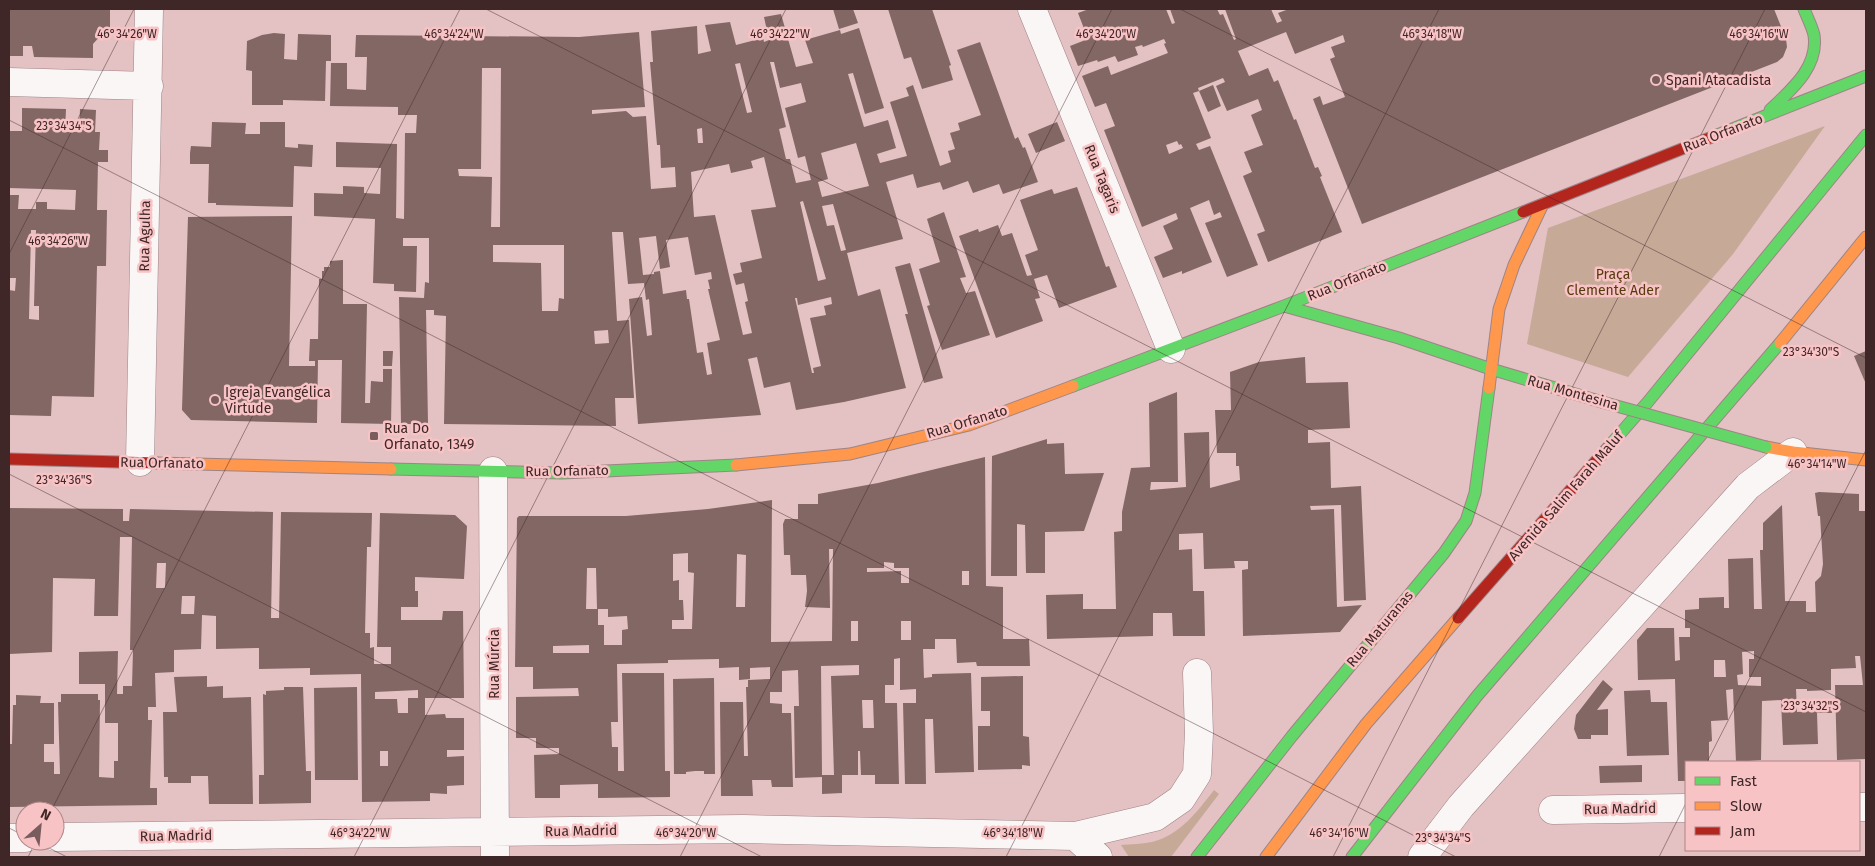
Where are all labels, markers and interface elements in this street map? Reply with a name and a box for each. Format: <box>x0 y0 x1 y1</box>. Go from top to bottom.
text: 46°34'26"W <box>97 27 157 41</box>
text: 46°34'24"W <box>424 27 484 41</box>
text: 46°34'22"W <box>750 27 810 41</box>
text: 46°34'20"W <box>1076 27 1136 41</box>
text: 46°34'18"W <box>1402 27 1462 41</box>
text: 46°34'16"W <box>1729 27 1789 41</box>
place label: Spani Atacadista <box>1666 72 1771 89</box>
marker: Spani Atacadista <box>1650 74 1662 86</box>
street label: Rua Orfanato <box>1681 110 1765 156</box>
text: 23°34'34"S <box>36 119 92 133</box>
street label: Rua Tagaris <box>1081 142 1124 216</box>
street label: Rua Agulha <box>136 200 154 272</box>
text: 46°34'26"W <box>28 234 88 248</box>
street label: Rua Orfanato <box>1305 257 1389 305</box>
park label: Praça Clemente Ader <box>1567 266 1660 299</box>
text: 23°34'30"S <box>1783 345 1840 359</box>
street label: Rua Montesina <box>1525 372 1621 414</box>
place label: Igreja Evangélica Virtude <box>225 384 331 417</box>
marker: Igreja Evangélica Virtude <box>209 394 221 406</box>
street label: Rua Orfanato <box>924 402 1010 442</box>
place label: Rua Do Orfanato, 1349 <box>384 420 474 453</box>
street label: Avenida Salim Farah Maluf <box>1505 427 1628 564</box>
marker: Rua Do Orfanato, 1349 <box>368 430 380 442</box>
street label: Rua Orfanato <box>120 454 204 472</box>
text: 46°34'14"W <box>1788 457 1847 471</box>
street label: Rua Orfanato <box>525 462 609 480</box>
text: 23°34'36"S <box>36 473 92 487</box>
street label: Rua Maturanas <box>1343 587 1417 671</box>
street label: Rua Múrcia <box>486 629 503 699</box>
text: 23°34'32"S <box>1783 699 1839 713</box>
legend <box>1685 761 1860 851</box>
text: Fast <box>1730 772 1757 790</box>
text: Slow <box>1730 797 1762 815</box>
street label: Rua Madrid <box>1584 800 1656 818</box>
north arrow <box>15 801 65 851</box>
text: N <box>38 805 54 825</box>
street label: Rua Madrid <box>545 822 617 840</box>
text: Jam <box>1730 822 1756 840</box>
text: 46°34'22"W <box>330 826 390 840</box>
text: 46°34'20"W <box>656 826 716 840</box>
text: 46°34'18"W <box>983 826 1043 840</box>
text: 46°34'16"W <box>1309 826 1369 840</box>
street label: Rua Madrid <box>140 827 212 845</box>
text: 23°34'34"S <box>1415 831 1471 845</box>

